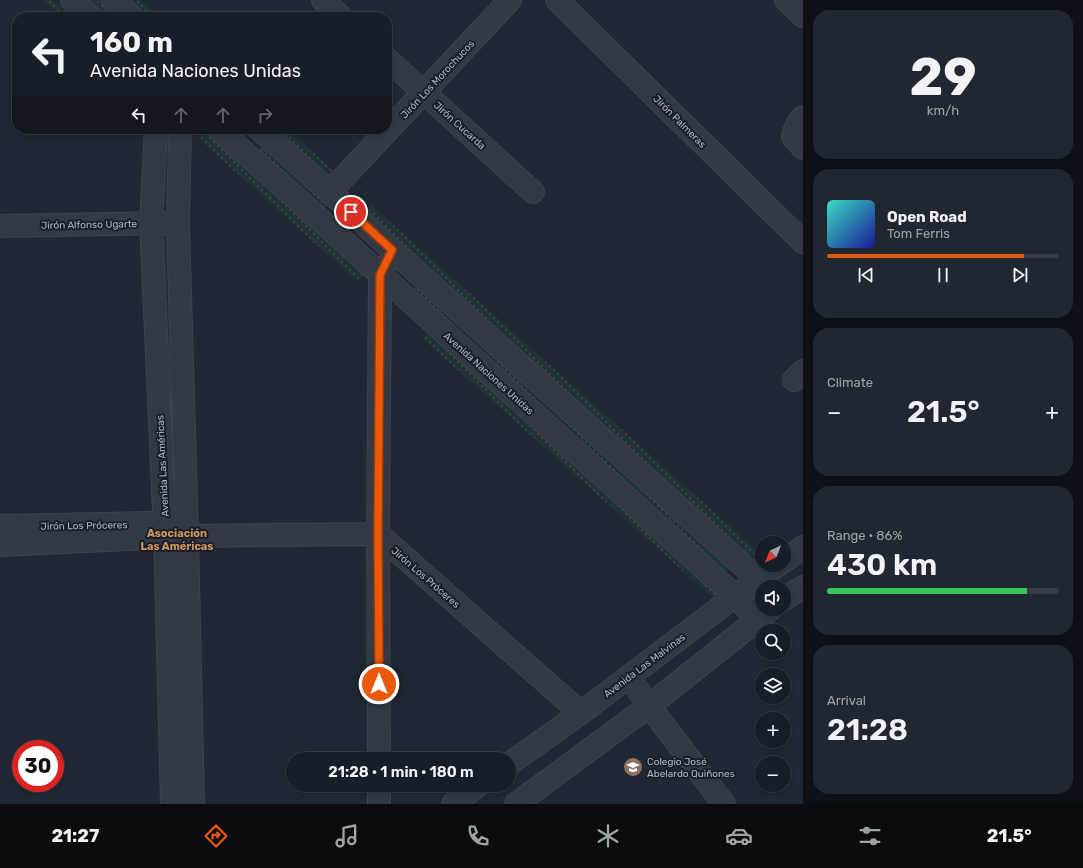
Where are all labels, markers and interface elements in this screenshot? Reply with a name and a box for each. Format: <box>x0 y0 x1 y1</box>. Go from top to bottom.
text: 160 m <box>90 26 173 59</box>
icon: left <box>24 28 76 80</box>
street label: Jirón Los Morochucos <box>398 38 477 121</box>
text: 29 <box>909 46 977 108</box>
text: Avenida Naciones Unidas <box>90 60 301 82</box>
street label: Jirón Palmeras <box>650 93 708 151</box>
street label: Jirón Cucarda <box>431 99 488 152</box>
text: km/h <box>927 103 959 118</box>
icon: left <box>128 104 150 126</box>
icon: ahead <box>170 104 192 126</box>
icon: ahead <box>212 104 234 126</box>
icon: right <box>254 104 276 126</box>
pin <box>334 195 368 229</box>
icon: arrive <box>340 201 362 223</box>
text: Open Road <box>887 208 967 226</box>
street label: Jirón Alfonso Ugarte <box>41 218 138 232</box>
text: Tom Ferris <box>887 226 950 241</box>
icon: previous <box>855 264 877 286</box>
icon: pause <box>932 264 954 286</box>
icon: next <box>1009 264 1031 286</box>
street label: Avenida Naciones Unidas <box>441 330 536 417</box>
text: Climate <box>827 375 873 390</box>
text: 21.5° <box>907 394 980 430</box>
text: − <box>827 399 841 426</box>
text: + <box>1045 399 1059 426</box>
street label: Avenida Las Américas <box>154 415 172 517</box>
street label: Jirón Los Próceres <box>40 519 128 533</box>
district label: Asociación Las Américas <box>141 527 213 553</box>
text: Range · 86% <box>827 528 902 543</box>
north arrow <box>755 536 791 572</box>
map controls <box>755 536 791 792</box>
street label: Jirón Los Próceres <box>389 545 462 611</box>
text: 430 km <box>827 547 937 583</box>
button: sound <box>755 580 791 616</box>
button: search <box>755 624 791 660</box>
street label: Avenida Las Malvinas <box>601 631 688 700</box>
position arrow <box>358 663 400 705</box>
button: layers <box>755 668 791 704</box>
text: Arrival <box>827 693 866 708</box>
button: + <box>755 712 791 748</box>
text: 21:28 <box>827 712 908 748</box>
speed limit sign: 30 <box>12 740 64 792</box>
school or university icon: Colegio José Abelardo Quiñones <box>622 756 644 778</box>
place label: Colegio José Abelardo Quiñones <box>647 756 735 780</box>
button: − <box>755 756 791 792</box>
text: 21:28 · 1 min · 180 m <box>328 763 474 781</box>
icon: directions <box>202 822 230 850</box>
icon: music <box>333 822 361 850</box>
icon: phone <box>464 822 492 850</box>
icon: climate <box>594 822 622 850</box>
icon: car <box>725 822 753 850</box>
icon: filters <box>856 822 884 850</box>
text: 21:27 <box>51 825 99 847</box>
text: 21.5° <box>987 825 1032 847</box>

